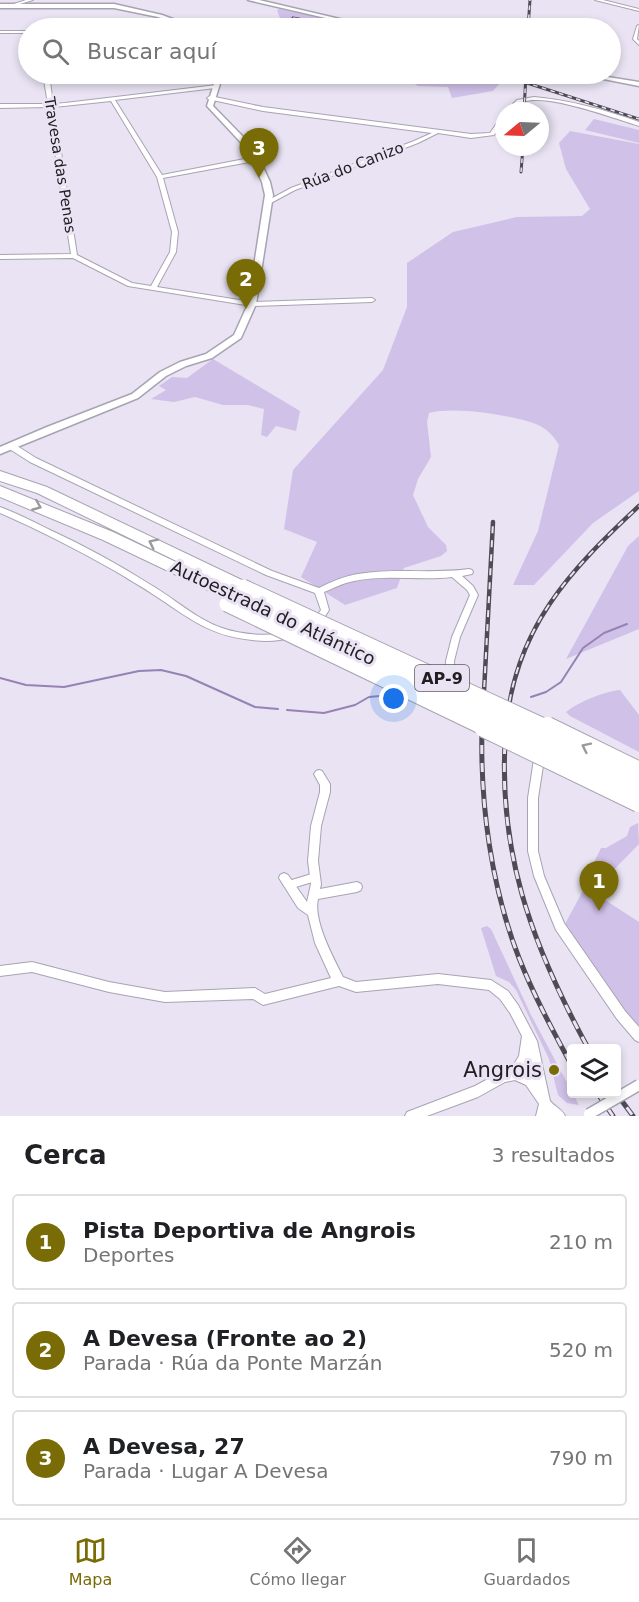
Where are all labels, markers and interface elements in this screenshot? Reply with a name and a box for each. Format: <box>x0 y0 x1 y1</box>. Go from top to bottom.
search box <box>18 18 621 84</box>
icon: search <box>39 35 72 68</box>
text: Buscar aquí <box>87 39 217 64</box>
street label: Travesa das Penas <box>40 95 80 235</box>
north arrow <box>495 102 549 156</box>
pin: 3 <box>240 128 278 178</box>
street label: Rúa do Canizo <box>300 138 406 194</box>
pin: 2 <box>226 260 266 309</box>
one-way arrow <box>30 499 41 511</box>
one-way arrow <box>149 538 160 550</box>
street label: Autoestrada do Atlántico <box>167 556 379 669</box>
road number: AP-9 <box>415 665 469 691</box>
your location <box>379 684 408 713</box>
one-way arrow <box>582 743 593 755</box>
pin: 1 <box>580 862 618 911</box>
map controls <box>567 1044 621 1098</box>
button: layers <box>567 1044 621 1098</box>
place label: Angrois <box>463 1058 542 1082</box>
marker: Angrois <box>547 1063 561 1077</box>
text: Cerca <box>24 1140 107 1170</box>
text: 3 resultados <box>492 1143 615 1167</box>
text: Pista Deportiva de Angrois <box>83 1218 416 1243</box>
text: 1 <box>39 1230 52 1254</box>
text: 210 m <box>549 1230 613 1254</box>
text: Deportes <box>83 1243 174 1267</box>
text: A Devesa (Fronte ao 2) <box>83 1326 367 1351</box>
text: 2 <box>39 1338 52 1362</box>
text: 520 m <box>549 1338 613 1362</box>
text: Parada · Rúa da Ponte Marzán <box>83 1351 382 1375</box>
text: A Devesa, 27 <box>83 1434 245 1459</box>
text: 3 <box>39 1446 52 1470</box>
text: 790 m <box>549 1446 613 1470</box>
text: Parada · Lugar A Devesa <box>83 1459 328 1483</box>
tab: Mapa <box>69 1534 112 1589</box>
tab: Cómo llegar <box>249 1534 346 1589</box>
tab: Guardados <box>483 1534 570 1589</box>

